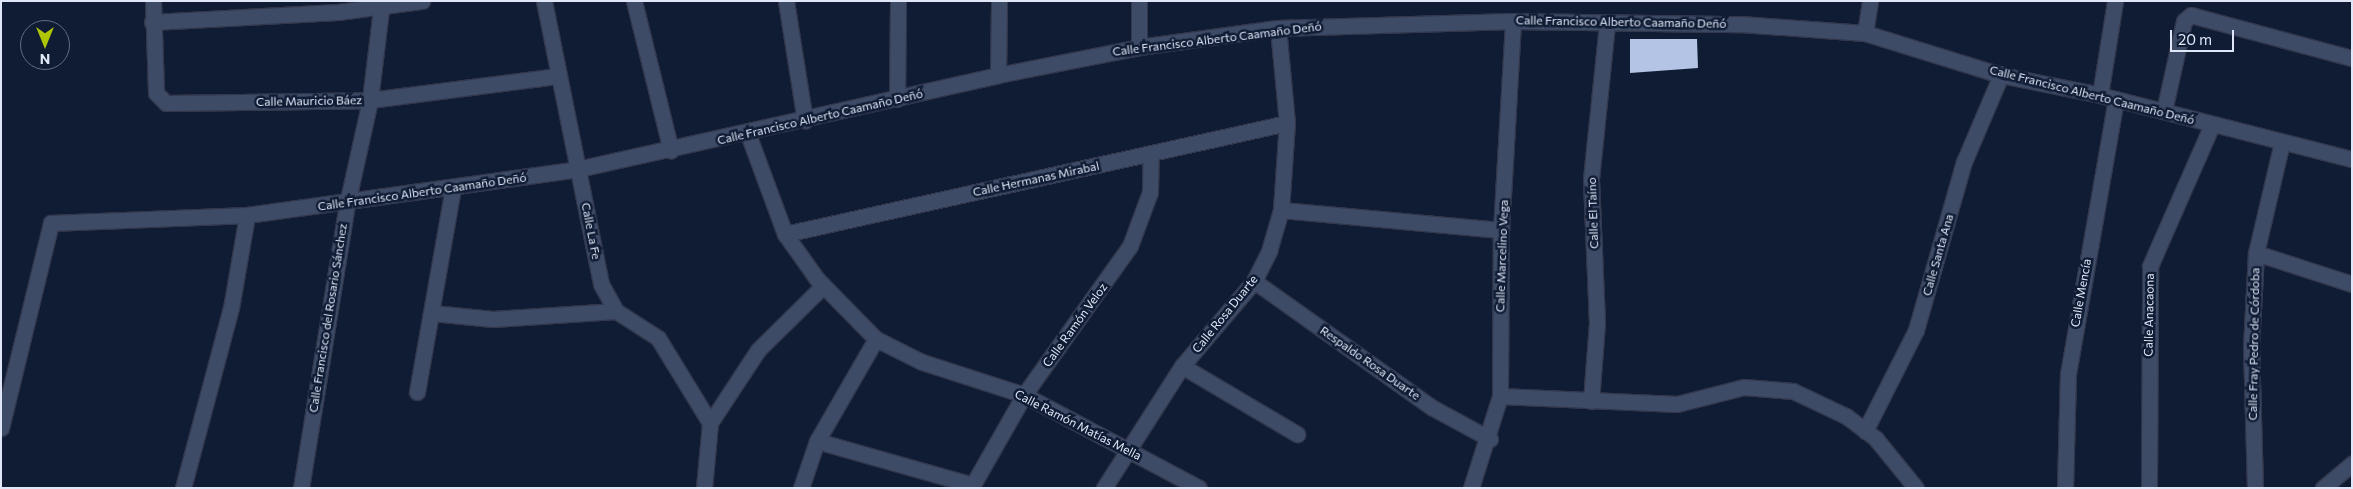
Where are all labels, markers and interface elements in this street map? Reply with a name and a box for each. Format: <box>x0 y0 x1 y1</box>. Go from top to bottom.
street label: Calle Francisco Alberto Caamaño Deñó <box>1516 13 1726 31</box>
street label: Calle Francisco Alberto Caamaño Deñó <box>1112 19 1322 59</box>
north arrow <box>20 20 70 70</box>
scale bar <box>2173 20 2237 52</box>
text: 20 m <box>2178 30 2212 48</box>
text: N <box>40 51 50 68</box>
street label: Calle Francisco Alberto Caamaño Deñó <box>1988 63 2196 127</box>
street label: Calle Francisco Alberto Caamaño Deñó <box>716 86 924 148</box>
street label: Calle Mauricio Báez <box>256 93 362 109</box>
street label: Calle Hermanas Mirabal <box>971 159 1101 199</box>
street label: Calle Francisco Alberto Caamaño Deñó <box>317 170 527 214</box>
street label: Calle El Taíno <box>1585 177 1601 249</box>
street label: Calle Marcelino Vega <box>1493 199 1511 313</box>
street label: Calle La Fe <box>578 201 604 261</box>
street label: Calle Santa Ana <box>1919 212 1957 298</box>
street label: Calle Francisco del Rosario Sánchez <box>306 222 350 414</box>
street label: Calle Mencía <box>2068 258 2094 328</box>
street label: Calle Fray Pedro de Córdoba <box>2245 267 2263 421</box>
street label: Calle Rosa Duarte <box>1189 272 1261 356</box>
street label: Calle Anacaona <box>2141 273 2157 357</box>
street label: Calle Ramón Veloz <box>1040 280 1110 370</box>
street label: Respaldo Rosa Duarte <box>1317 323 1423 403</box>
street label: Calle Ramón Matías Mella <box>1012 387 1144 463</box>

